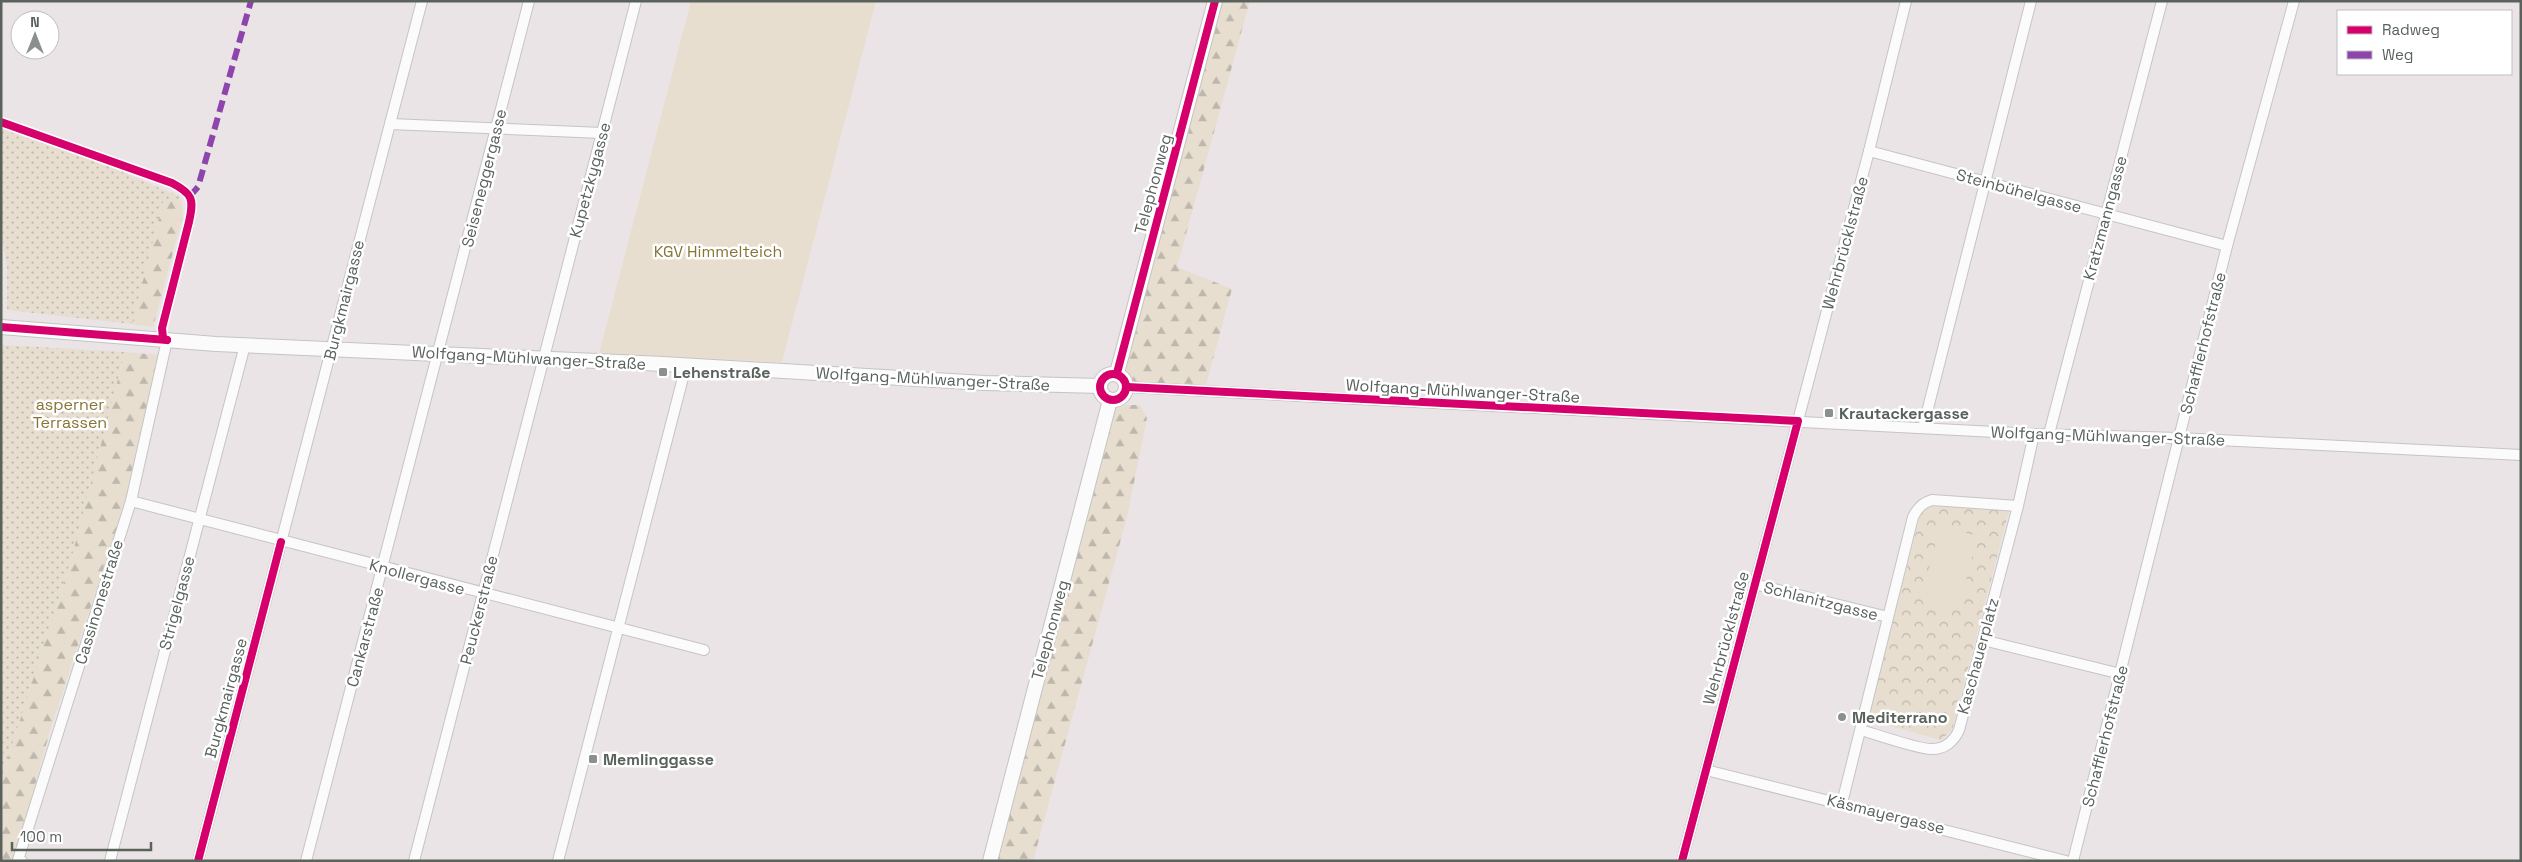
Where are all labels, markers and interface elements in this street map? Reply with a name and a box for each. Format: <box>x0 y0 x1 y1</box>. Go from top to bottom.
north arrow <box>10 10 60 60</box>
legend <box>2337 10 2512 75</box>
text: N <box>30 13 40 31</box>
text: Radweg <box>2382 20 2440 39</box>
text: Weg <box>2382 45 2413 64</box>
street label: Seiseneggergasse <box>457 107 511 249</box>
street label: Kupetzkygasse <box>564 120 616 240</box>
street label: Telephonweg <box>1130 132 1176 236</box>
street label: Kratzmanngasse <box>2078 153 2132 283</box>
street label: Steinbühelgasse <box>1954 164 2084 218</box>
street label: Wehrbrücklstraße <box>1817 174 1873 312</box>
street label: Burgkmairgasse <box>319 238 369 362</box>
park label: KGV Himmelteich <box>654 241 782 262</box>
street label: Schafflerhofstraße <box>2175 270 2231 416</box>
street label: Wolfgang-Mühlwanger-Straße <box>411 341 647 375</box>
place label: Lehenstraße <box>673 362 770 383</box>
street label: Wolfgang-Mühlwanger-Straße <box>815 362 1051 396</box>
marker: Lehenstraße <box>657 366 669 378</box>
street label: Wolfgang-Mühlwanger-Straße <box>1345 374 1581 408</box>
park label: asperner Terrassen <box>33 394 107 433</box>
place label: Krautackergasse <box>1839 403 1969 424</box>
marker: Krautackergasse <box>1823 407 1835 419</box>
street label: Wolfgang-Mühlwanger-Straße <box>1990 421 2226 451</box>
street label: Cassinonestraße <box>70 537 128 667</box>
street label: Peuckerstraße <box>455 553 503 667</box>
street label: Strigelgasse <box>154 554 200 652</box>
street label: Knollergasse <box>367 554 467 600</box>
street label: Wehrbrücklstraße <box>1698 569 1754 707</box>
street label: Schlanitzgasse <box>1762 577 1880 625</box>
street label: Telephonweg <box>1027 578 1073 682</box>
street label: Cankarstraße <box>342 585 388 689</box>
street label: Kaschauerplatz <box>1952 596 2004 716</box>
street label: Burgkmairgasse <box>200 636 252 760</box>
street label: Schafflerhofstraße <box>2077 663 2133 809</box>
place label: Mediterrano <box>1852 707 1948 728</box>
marker: Mediterrano <box>1836 711 1848 723</box>
place label: Memlinggasse <box>603 749 714 770</box>
marker: Memlinggasse <box>587 753 599 765</box>
street label: Käsmayergasse <box>1825 789 1947 839</box>
scale bar <box>12 820 151 852</box>
text: 100 m <box>20 827 62 846</box>

